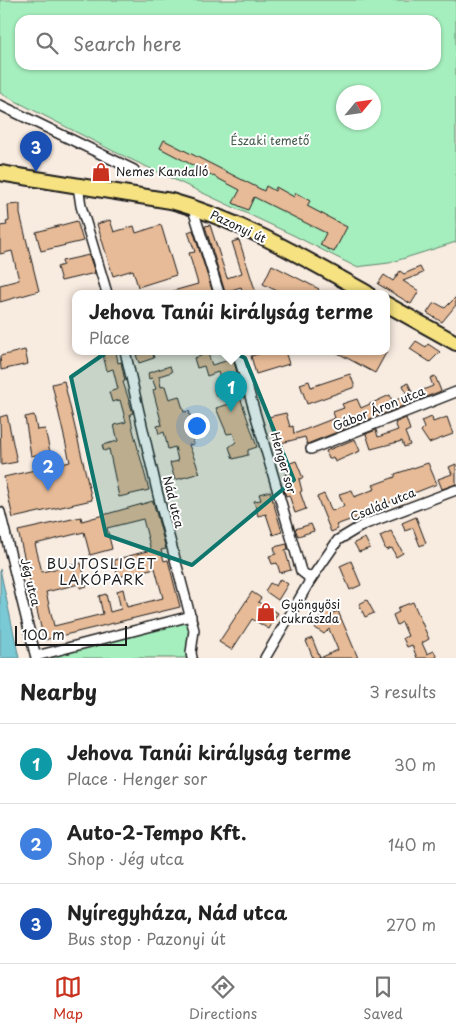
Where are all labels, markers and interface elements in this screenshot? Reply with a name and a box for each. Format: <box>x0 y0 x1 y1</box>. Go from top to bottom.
search box <box>15 15 441 70</box>
icon: search <box>33 29 61 57</box>
text: Search here <box>73 29 182 57</box>
north arrow <box>336 85 381 130</box>
pin: 3 <box>20 131 52 172</box>
park label: Északi temető <box>231 131 310 149</box>
shop icon: Nemes Kandalló <box>90 161 112 183</box>
place label: Nemes Kandalló <box>116 162 209 180</box>
street label: Pazonyi út <box>208 205 269 247</box>
popup <box>72 290 390 355</box>
text: Jehova Tanúi királyság terme <box>89 297 373 325</box>
text: Place <box>89 325 130 349</box>
pin: 1 <box>215 371 247 412</box>
street label: Gábor Áron utca <box>330 381 428 435</box>
your location <box>184 413 210 439</box>
street label: Henger sor <box>267 430 301 496</box>
pin: 2 <box>32 450 64 491</box>
street label: Nád utca <box>159 474 189 530</box>
street label: Család utca <box>347 483 418 525</box>
district label: BUJTOSLIGET LAKÓPARK <box>47 553 157 590</box>
street label: Jég utca <box>16 556 46 608</box>
place label: Gyöngyösi cukrászda <box>281 595 340 627</box>
shop icon: Gyöngyösi cukrászda <box>255 601 277 623</box>
scale bar <box>15 623 128 646</box>
text: 100 m <box>22 624 65 645</box>
text: Nearby <box>20 675 97 707</box>
text: 3 results <box>369 679 436 703</box>
text: Jehova Tanúi királyság terme <box>67 738 351 766</box>
text: 1 <box>32 752 40 776</box>
text: 30 m <box>394 752 436 776</box>
text: Place · Henger sor <box>67 766 207 790</box>
text: Auto-2-Tempo Kft. <box>67 818 246 846</box>
text: 2 <box>30 832 42 856</box>
text: 140 m <box>388 832 436 856</box>
text: Shop · Jég utca <box>67 846 184 870</box>
text: Nyíregyháza, Nád utca <box>67 898 287 926</box>
text: 3 <box>31 912 41 936</box>
text: 270 m <box>386 912 436 936</box>
text: Bus stop · Pazonyi út <box>67 926 226 950</box>
tab: Map <box>53 973 83 1024</box>
tab: Directions <box>189 973 257 1024</box>
tab: Saved <box>363 973 403 1024</box>

